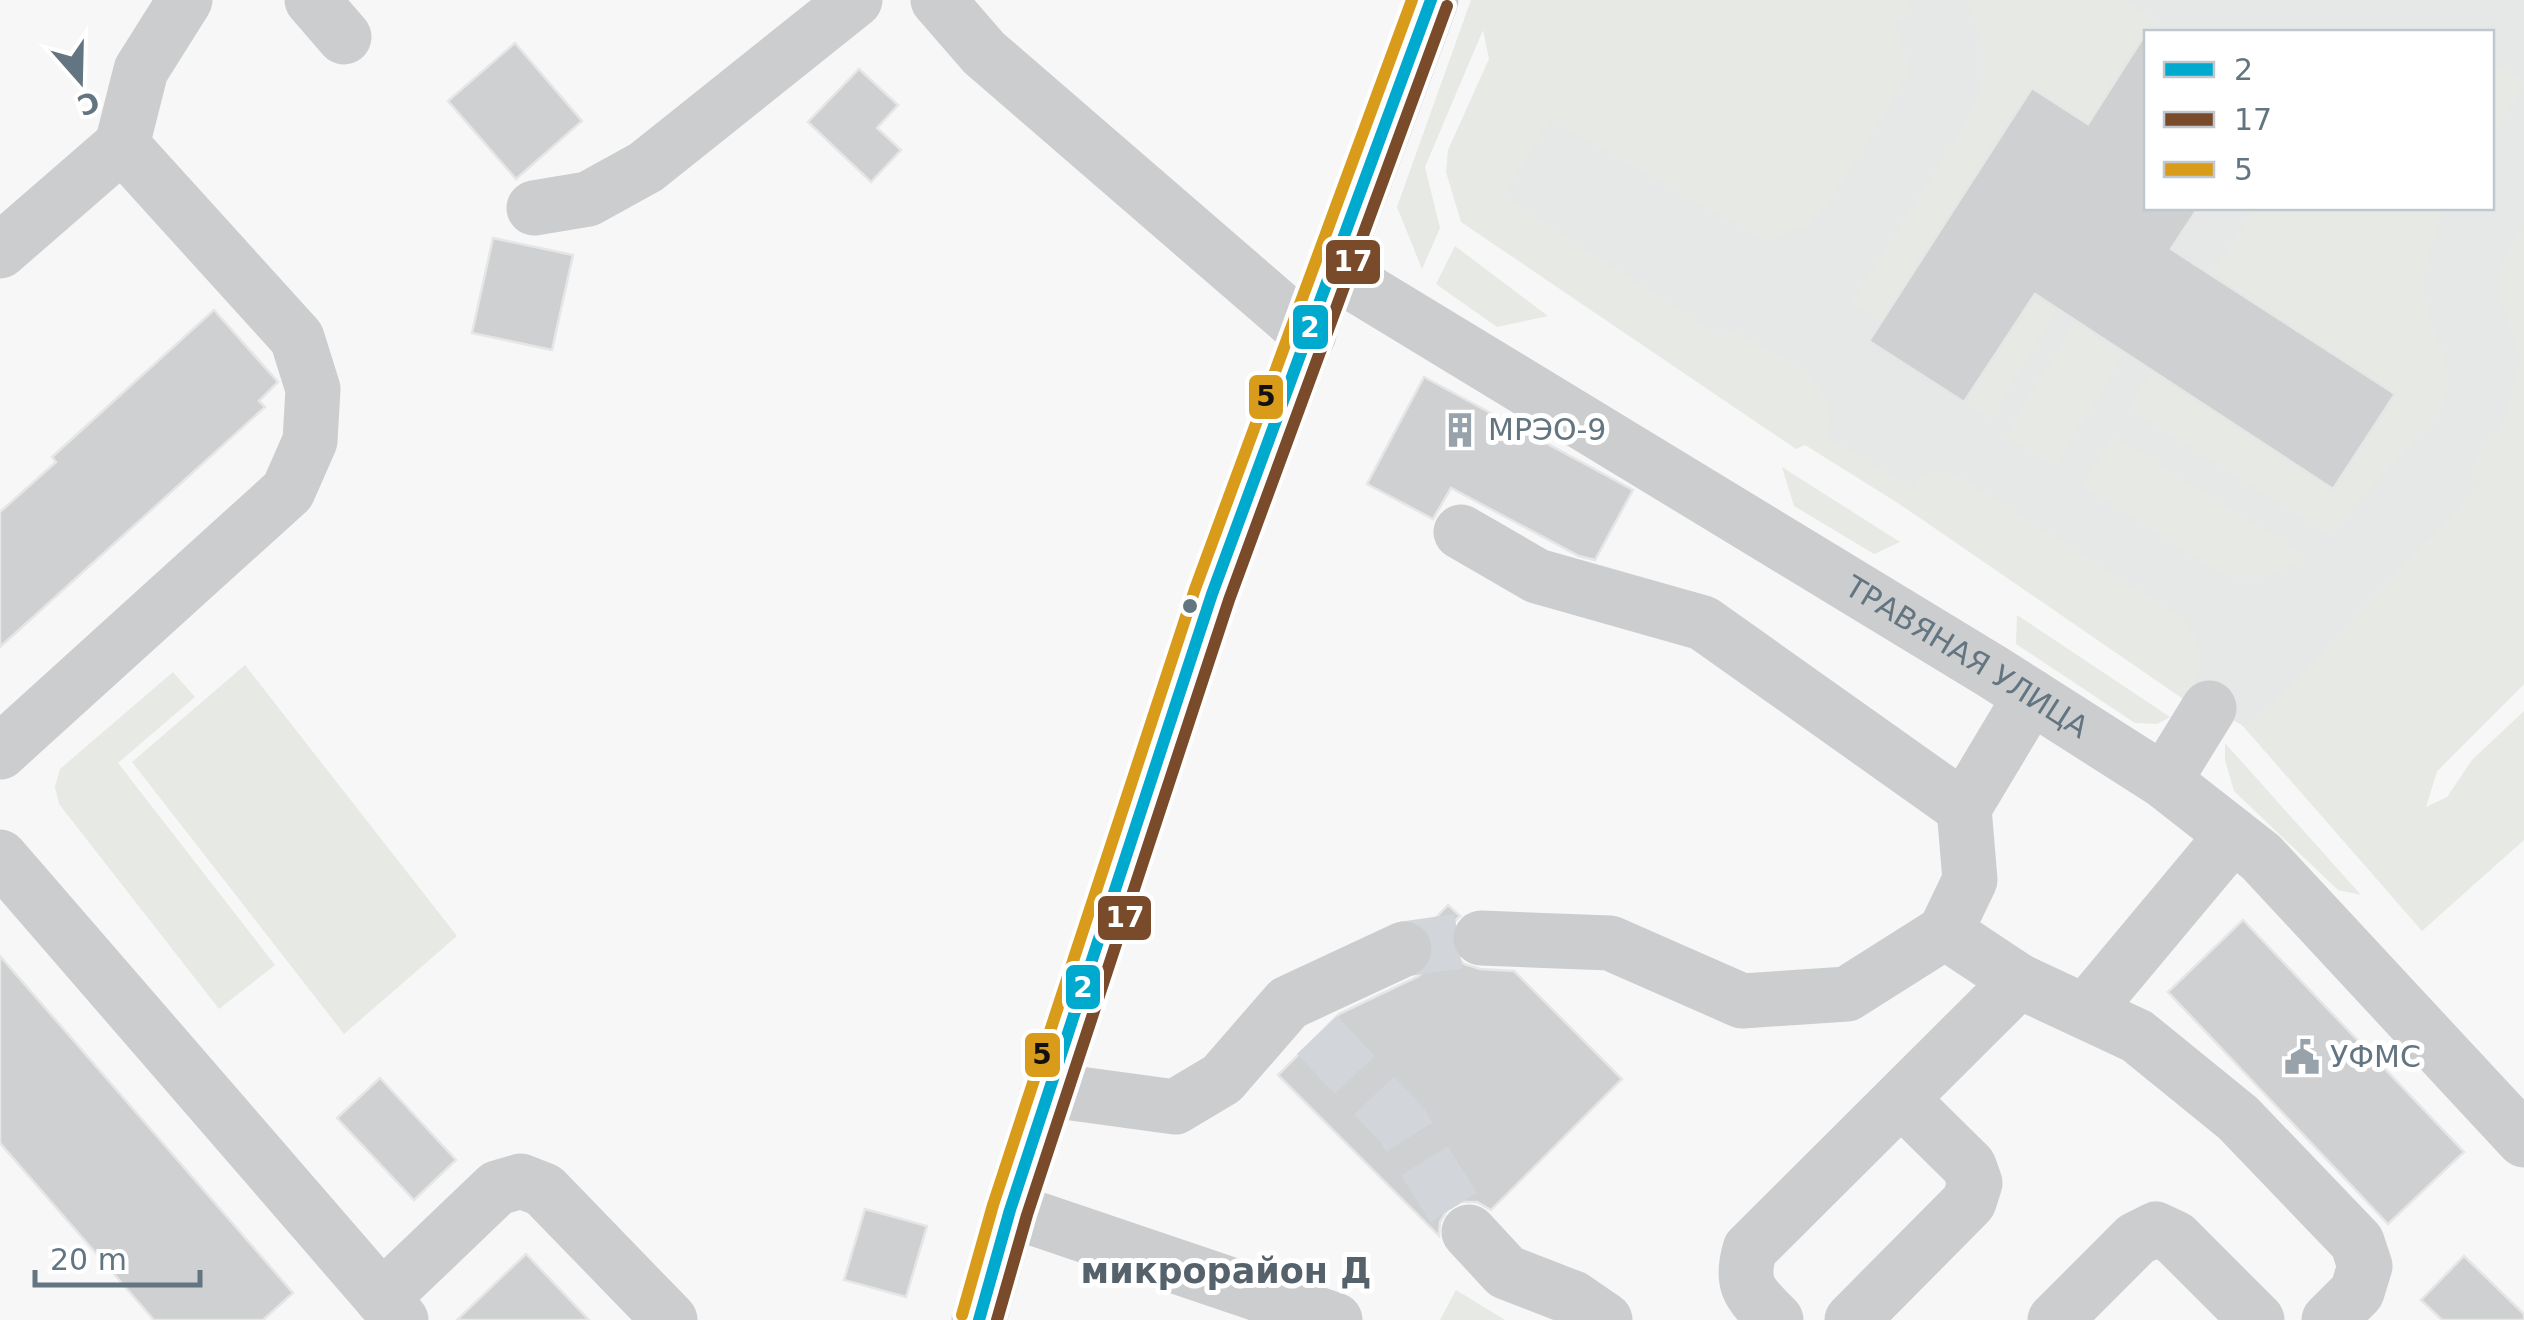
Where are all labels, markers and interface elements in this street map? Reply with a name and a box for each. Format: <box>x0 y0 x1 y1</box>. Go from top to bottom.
north arrow <box>30 30 130 130</box>
legend <box>2144 30 2494 210</box>
text: 2 <box>2234 52 2253 87</box>
text: С <box>73 84 104 122</box>
text: 17 <box>2234 102 2272 137</box>
text: 5 <box>2234 152 2253 187</box>
line badge: 17 <box>1324 238 1382 286</box>
text: 17 <box>1334 245 1372 278</box>
line badge: 2 <box>1291 303 1330 351</box>
text: 2 <box>1300 311 1320 344</box>
line badge: 5 <box>1247 373 1285 421</box>
text: 5 <box>1256 380 1276 413</box>
building icon: МРЭО-9 <box>1441 411 1479 449</box>
place label: МРЭО-9 <box>1488 412 1606 447</box>
street label: ТРАВЯНАЯ УЛИЦА <box>1838 568 2095 745</box>
unlabelled marker <box>1180 596 1200 616</box>
line badge: 17 <box>1096 894 1153 942</box>
text: 17 <box>1106 901 1144 934</box>
line badge: 2 <box>1064 963 1102 1011</box>
text: 2 <box>1073 971 1093 1004</box>
line badge: 5 <box>1023 1031 1062 1079</box>
text: 5 <box>1032 1038 1052 1071</box>
public building icon: УФМС <box>2283 1038 2321 1076</box>
place label: УФМС <box>2330 1039 2421 1074</box>
scale bar <box>35 1225 200 1287</box>
text: 20 m <box>50 1242 127 1277</box>
district label: микрорайон Д <box>1081 1251 1371 1291</box>

